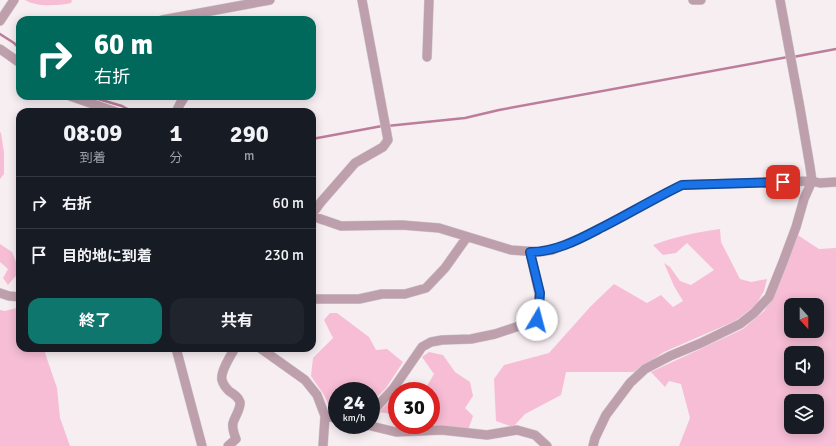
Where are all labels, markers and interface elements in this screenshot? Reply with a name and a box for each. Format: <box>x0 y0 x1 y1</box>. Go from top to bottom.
text: 60 m <box>94 28 153 62</box>
icon: right <box>28 32 80 84</box>
text: 右折 <box>94 66 130 88</box>
text: 08:09 <box>63 118 122 148</box>
text: 1 <box>170 118 182 148</box>
text: 290 <box>230 119 269 149</box>
text: m <box>244 148 254 164</box>
text: 到着 <box>80 150 106 166</box>
text: 分 <box>169 150 183 166</box>
pin <box>766 165 800 199</box>
icon: arrive <box>772 171 794 193</box>
icon: right <box>28 192 50 214</box>
text: 60 m <box>273 194 304 212</box>
text: 右折 <box>62 195 92 213</box>
icon: arrive <box>28 244 50 266</box>
text: 230 m <box>264 246 304 264</box>
text: 目的地に到着 <box>62 247 152 265</box>
button: 終了 <box>28 298 162 344</box>
button: 共有 <box>170 298 304 344</box>
north arrow <box>784 298 824 338</box>
map controls <box>784 298 824 434</box>
position arrow <box>516 299 558 341</box>
button: sound <box>784 346 824 386</box>
speed limit sign: 30 <box>388 382 440 434</box>
text: 24 <box>343 390 365 415</box>
button: layers <box>784 394 824 434</box>
text: km/h <box>343 412 365 424</box>

